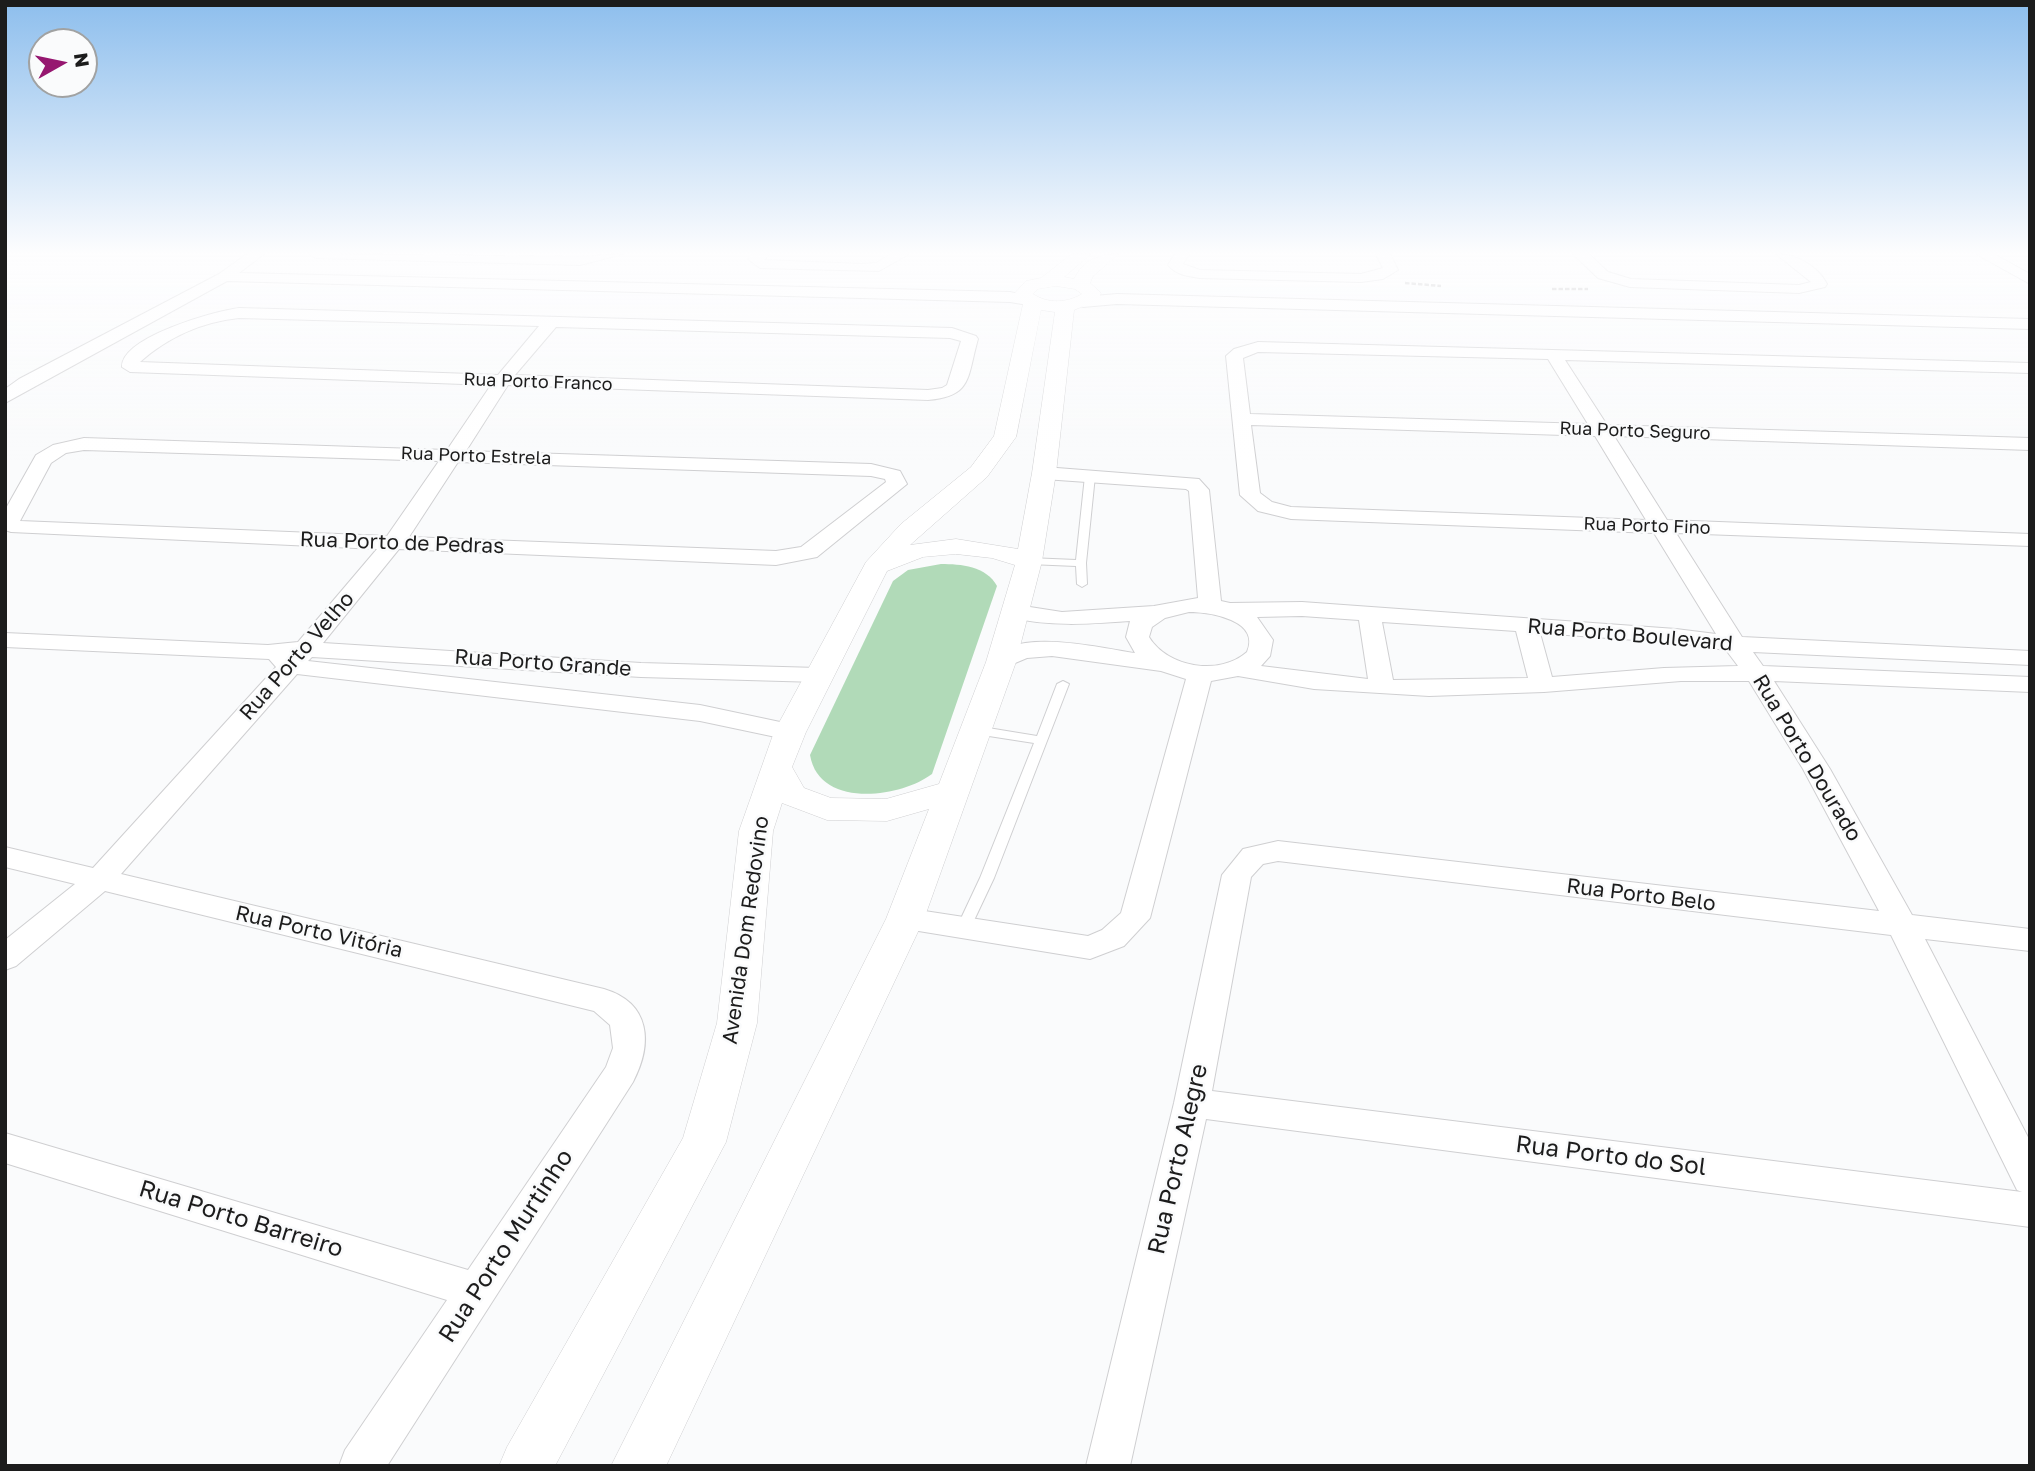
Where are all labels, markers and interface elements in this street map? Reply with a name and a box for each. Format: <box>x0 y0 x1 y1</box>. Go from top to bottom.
north arrow <box>28 28 98 98</box>
text: N <box>70 51 95 69</box>
street label: Rua Porto Franco <box>463 369 613 395</box>
street label: Rua Porto Seguro <box>1559 418 1711 444</box>
street label: Rua Porto Estrela <box>400 443 552 469</box>
street label: Rua Porto Fino <box>1583 513 1711 539</box>
street label: Rua Porto de Pedras <box>299 527 505 559</box>
street label: Rua Porto Velho <box>234 587 360 725</box>
street label: Rua Porto Boulevard <box>1526 613 1734 657</box>
street label: Rua Porto Grande <box>454 644 632 682</box>
street label: Rua Porto Dourado <box>1747 670 1867 846</box>
street label: Avenida Dom Redovino <box>717 814 775 1046</box>
street label: Rua Porto Belo <box>1565 873 1717 917</box>
street label: Rua Porto Vitória <box>233 900 405 964</box>
street label: Rua Porto Alegre <box>1142 1061 1214 1257</box>
street label: Rua Porto do Sol <box>1514 1130 1708 1182</box>
street label: Rua Porto Murtinho <box>433 1144 579 1348</box>
street label: Rua Porto Barreiro <box>136 1174 346 1264</box>

